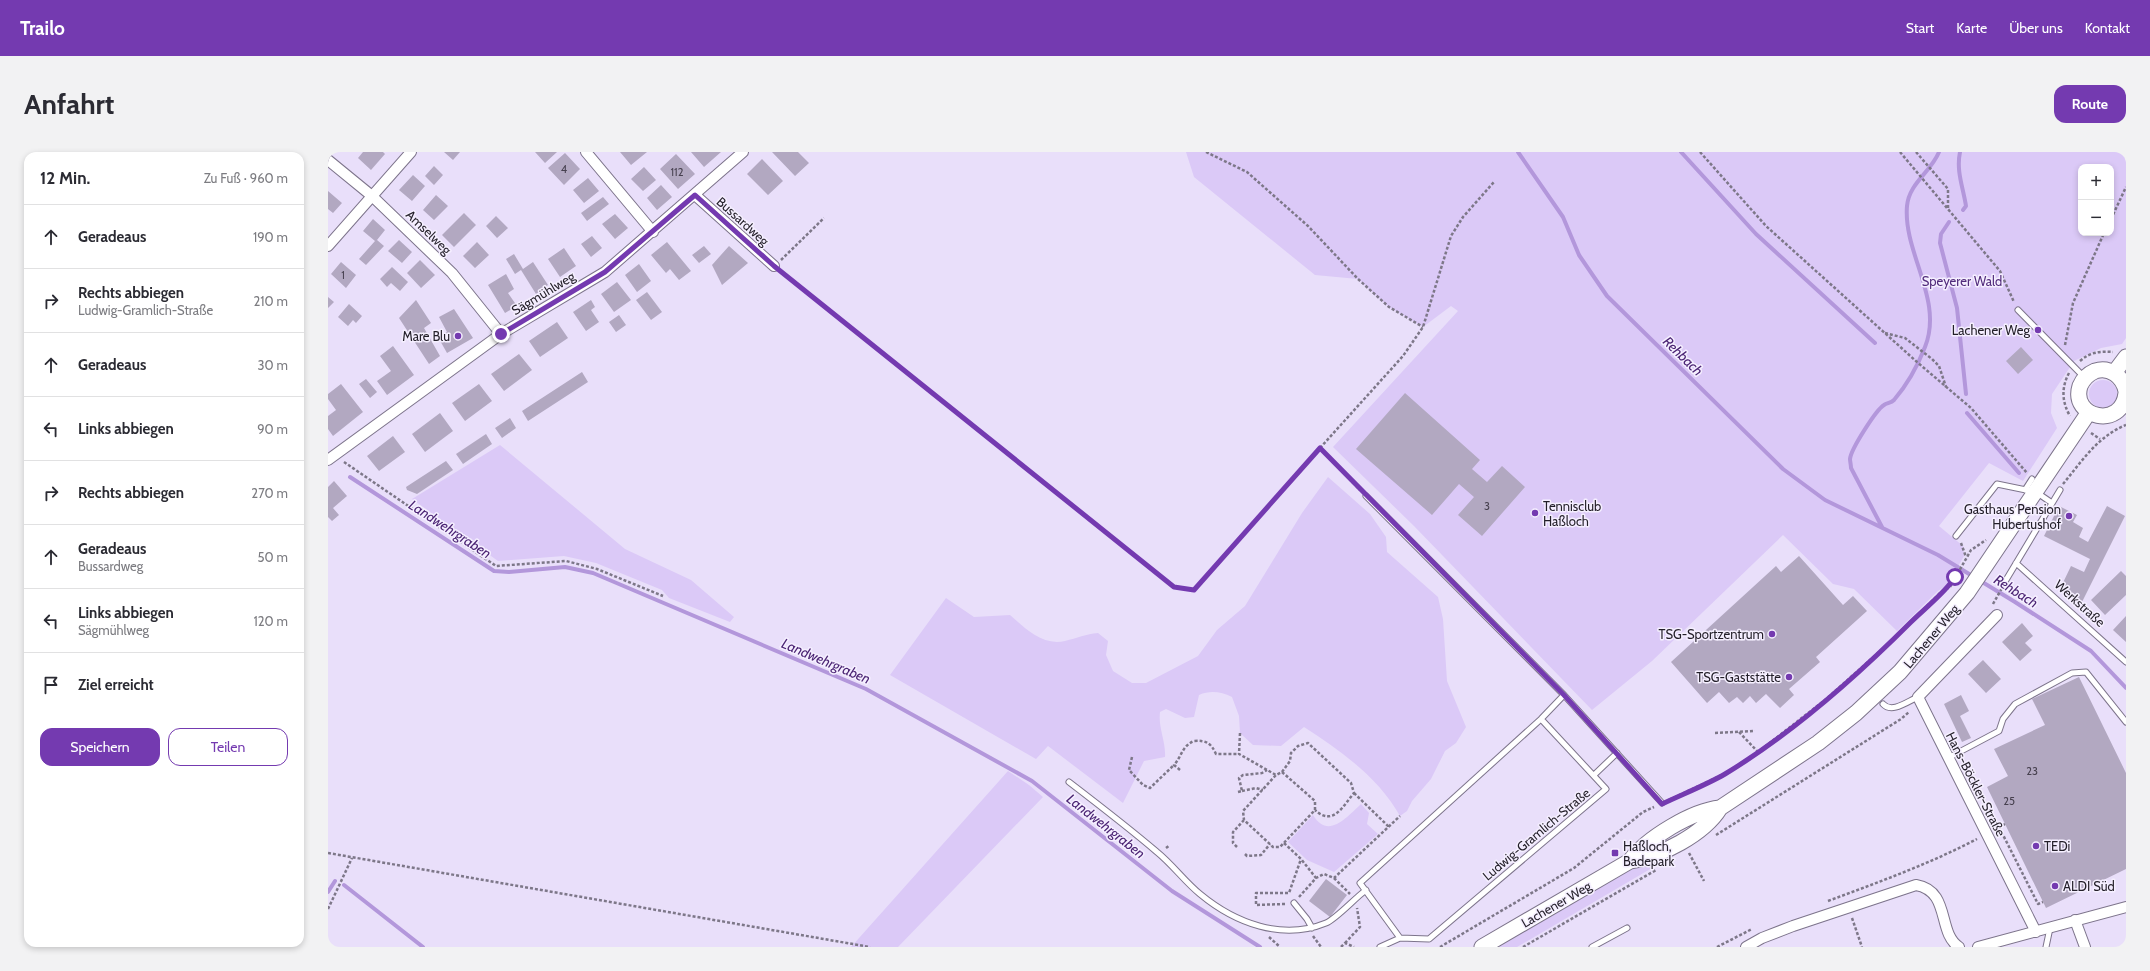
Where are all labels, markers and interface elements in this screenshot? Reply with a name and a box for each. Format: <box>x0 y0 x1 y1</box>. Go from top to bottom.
text: Trailo <box>20 17 65 40</box>
text: Start <box>1906 19 1934 37</box>
text: Karte <box>1956 19 1987 37</box>
text: Über uns <box>2009 19 2063 37</box>
text: Kontakt <box>2085 19 2130 37</box>
button: Route <box>2054 85 2126 123</box>
text: Anfahrt <box>24 87 114 121</box>
house number: 4 <box>561 162 568 176</box>
map controls <box>2078 164 2114 236</box>
button: + <box>2078 164 2114 200</box>
house number: 112 <box>671 165 684 179</box>
text: 12 Min. <box>40 168 90 188</box>
text: Zu Fuß · 960 m <box>204 170 288 186</box>
street label: Bussardweg <box>713 193 773 249</box>
button: − <box>2078 200 2114 236</box>
street label: Amselweg <box>403 206 455 258</box>
icon: ahead <box>40 226 62 248</box>
text: Geradeaus <box>78 228 146 246</box>
text: 190 m <box>253 229 288 245</box>
house number: 1 <box>341 268 345 282</box>
street label: Sägmühlweg <box>508 268 578 318</box>
park label: Speyerer Wald <box>1922 273 2002 289</box>
text: Rechts abbiegen <box>78 284 184 302</box>
icon: right <box>40 290 62 312</box>
text: 210 m <box>254 293 288 309</box>
text: Ludwig-Gramlich-Straße <box>78 302 213 318</box>
place label: Lachener Weg <box>1952 322 2031 338</box>
route end <box>492 325 510 343</box>
marker: Lachener Weg <box>2033 325 2043 335</box>
place label: Mare Blu <box>402 328 450 344</box>
marker: Mare Blu <box>453 331 463 341</box>
water label: Rehbach <box>1659 333 1707 379</box>
icon: ahead <box>40 354 62 376</box>
text: Geradeaus <box>78 356 146 374</box>
text: 30 m <box>258 357 288 373</box>
icon: left <box>40 418 62 440</box>
text: Links abbiegen <box>78 420 174 438</box>
text: 90 m <box>257 421 288 437</box>
icon: right <box>40 482 62 504</box>
text: Rechts abbiegen <box>78 484 184 502</box>
text: 270 m <box>251 485 288 501</box>
water label: Landwehrgraben <box>405 496 495 562</box>
place label: Tennisclub Haßloch <box>1543 498 1601 529</box>
house number: 3 <box>1484 499 1490 513</box>
place label: Gasthaus Pension Hubertushof <box>1964 501 2062 532</box>
marker: Tennisclub Haßloch <box>1530 508 1540 518</box>
marker: Gasthaus Pension Hubertushof <box>2064 511 2074 521</box>
text: Geradeaus <box>78 540 146 558</box>
icon: ahead <box>40 546 62 568</box>
text: 50 m <box>258 549 288 565</box>
text: Bussardweg <box>78 558 143 574</box>
route start <box>1946 568 1964 586</box>
water label: Rehbach <box>1991 570 2041 612</box>
street label: Werkstraße <box>2051 576 2109 630</box>
street label: Lachener Weg <box>1900 600 1963 671</box>
text: Links abbiegen <box>78 604 174 622</box>
icon: left <box>40 610 62 632</box>
text: 120 m <box>254 613 288 629</box>
text: Sägmühlweg <box>78 622 149 638</box>
place label: TSG-Sportzentrum <box>1659 626 1764 642</box>
marker: TSG-Sportzentrum <box>1767 629 1777 639</box>
water label: Landwehrgraben <box>779 634 873 688</box>
place label: TSG-Gaststätte <box>1696 669 1781 685</box>
marker: TSG-Gaststätte <box>1784 672 1794 682</box>
icon: arrive <box>40 674 62 696</box>
text: Ziel erreicht <box>78 676 154 694</box>
button: Speichern <box>40 728 160 766</box>
button: Teilen <box>168 728 288 766</box>
street label: Hans-Böckler-Straße <box>1943 729 2009 839</box>
house number: 23 <box>2026 764 2038 778</box>
street label: Ludwig-Gramlich-Straße <box>1479 784 1593 884</box>
water label: Landwehrgraben <box>1063 790 1149 862</box>
house number: 25 <box>2003 794 2015 808</box>
place label: Haßloch, Badepark <box>1623 838 1674 869</box>
place label: TEDi <box>2044 838 2070 854</box>
marker: TEDi <box>2031 841 2041 851</box>
marker: Haßloch, Badepark <box>1610 848 1620 858</box>
street label: Lachener Weg <box>1518 877 1594 930</box>
place label: ALDI Süd <box>2063 878 2115 894</box>
marker: ALDI Süd <box>2050 881 2060 891</box>

